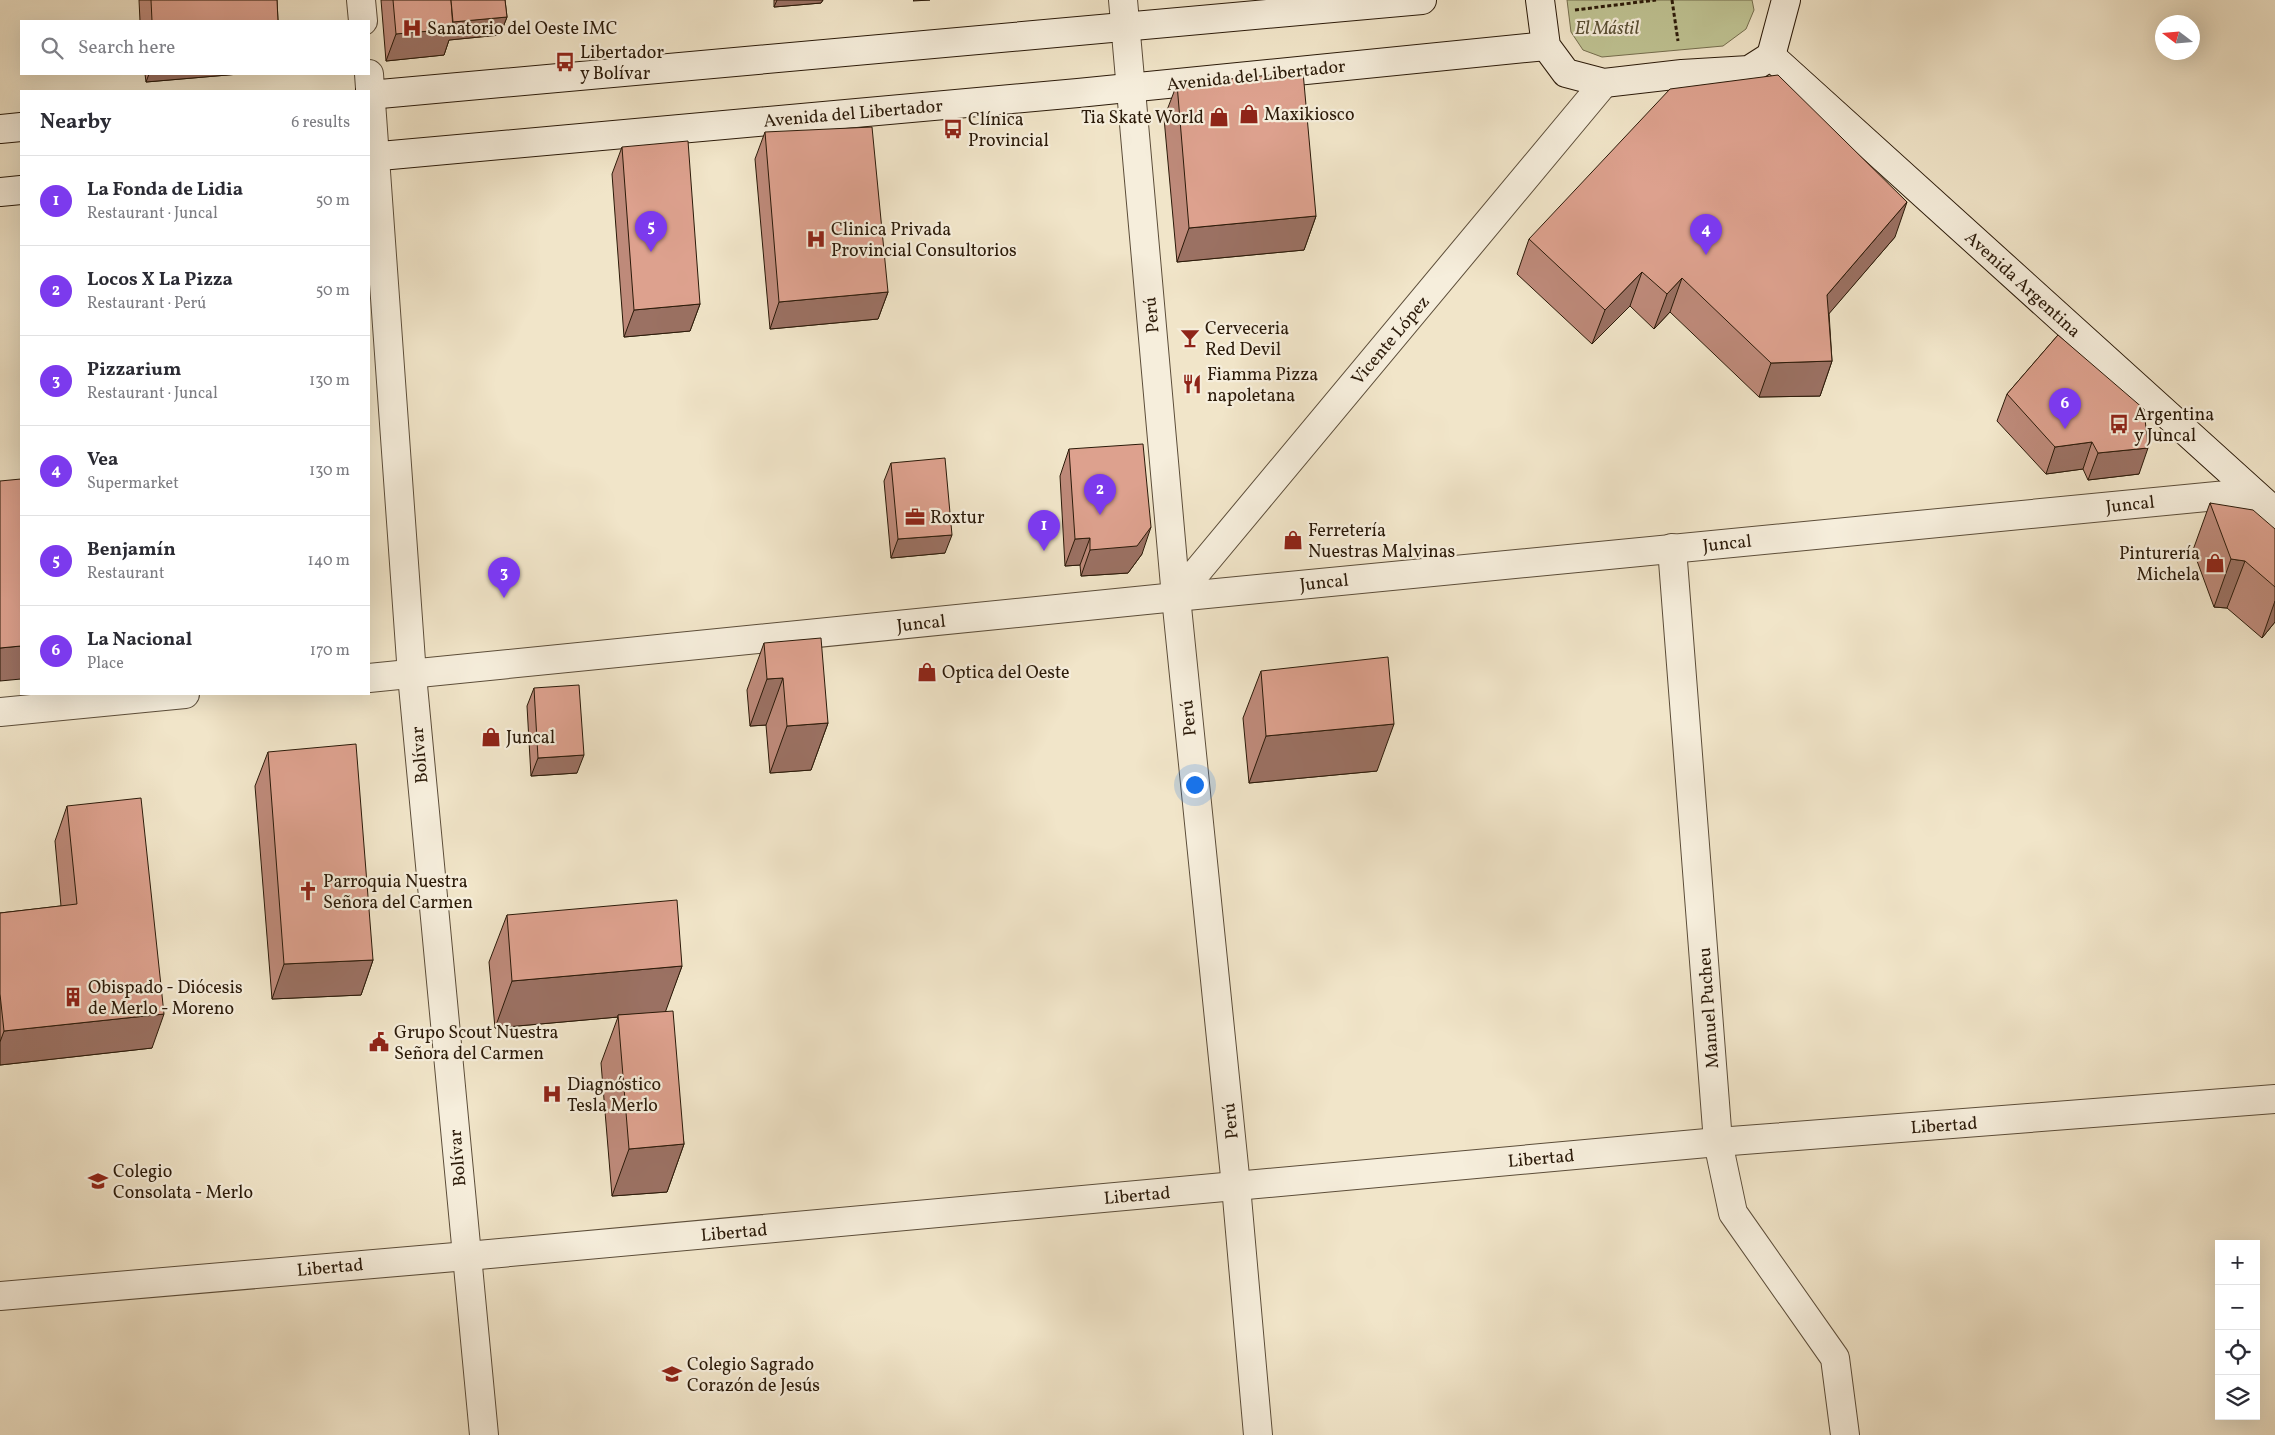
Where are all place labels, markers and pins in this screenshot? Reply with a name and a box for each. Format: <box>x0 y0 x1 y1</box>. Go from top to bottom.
hospital icon: Sanatorio del Oeste IMC <box>401 17 423 39</box>
place label: Sanatorio del Oeste IMC <box>427 17 617 42</box>
place label: Libertador y Bolívar <box>580 41 664 87</box>
bus stop icon: Libertador y Bolívar <box>554 51 576 73</box>
shop icon: Maxikiosco <box>1238 103 1260 125</box>
place label: Maxikiosco <box>1264 103 1354 128</box>
place label: Tia Skate World <box>1081 106 1204 131</box>
shop icon: Tia Skate World <box>1208 106 1230 128</box>
place label: Clínica Provincial <box>968 108 1049 154</box>
bus stop icon: Clínica Provincial <box>942 118 964 140</box>
pin: 5 <box>635 211 667 252</box>
pin: 4 <box>1690 214 1722 255</box>
place label: Clinica Privada Provincial Consultorios <box>831 218 1017 264</box>
hospital icon: Clinica Privada Provincial Consultorios <box>805 228 827 250</box>
place label: Cerveceria Red Devil <box>1205 317 1289 363</box>
bar icon: Cerveceria Red Devil <box>1179 327 1201 349</box>
place label: Fiamma Pizza napoletana <box>1207 363 1318 409</box>
restaurant icon: Fiamma Pizza napoletana <box>1181 373 1203 395</box>
pin: 6 <box>2049 388 2081 429</box>
place label: Argentina y Juncal <box>2134 403 2214 449</box>
bus stop icon: Argentina y Juncal <box>2108 413 2130 435</box>
pin: 2 <box>1084 474 1116 515</box>
office icon: Roxtur <box>904 506 926 528</box>
place label: Roxtur <box>930 506 985 531</box>
pin: 1 <box>1028 510 1060 551</box>
place label: Ferretería Nuestras Malvinas <box>1308 519 1455 565</box>
shop icon: Ferretería Nuestras Malvinas <box>1282 529 1304 551</box>
place label: Pinturería Michela <box>2119 542 2200 588</box>
shop icon: Pinturería Michela <box>2204 552 2226 574</box>
pin: 3 <box>488 557 520 598</box>
shop icon: Optica del Oeste <box>916 661 938 683</box>
place label: Optica del Oeste <box>942 661 1070 686</box>
shop icon: Juncal <box>480 726 502 748</box>
place label: Juncal <box>506 726 555 751</box>
place label: Parroquia Nuestra Señora del Carmen <box>323 870 473 916</box>
church icon: Parroquia Nuestra Señora del Carmen <box>297 880 319 902</box>
place label: Obispado - Diócesis de Merlo - Moreno <box>88 976 243 1022</box>
building icon: Obispado - Diócesis de Merlo - Moreno <box>62 986 84 1008</box>
place label: Grupo Scout Nuestra Señora del Carmen <box>394 1021 559 1067</box>
public building icon: Grupo Scout Nuestra Señora del Carmen <box>368 1031 390 1053</box>
place label: Diagnóstico Tesla Merlo <box>567 1073 661 1119</box>
hospital icon: Diagnóstico Tesla Merlo <box>541 1083 563 1105</box>
place label: Colegio Consolata - Merlo <box>113 1160 253 1206</box>
school or university icon: Colegio Consolata - Merlo <box>87 1170 109 1192</box>
place label: Colegio Sagrado Corazón de Jesús <box>687 1353 820 1399</box>
school or university icon: Colegio Sagrado Corazón de Jesús <box>661 1363 683 1385</box>

